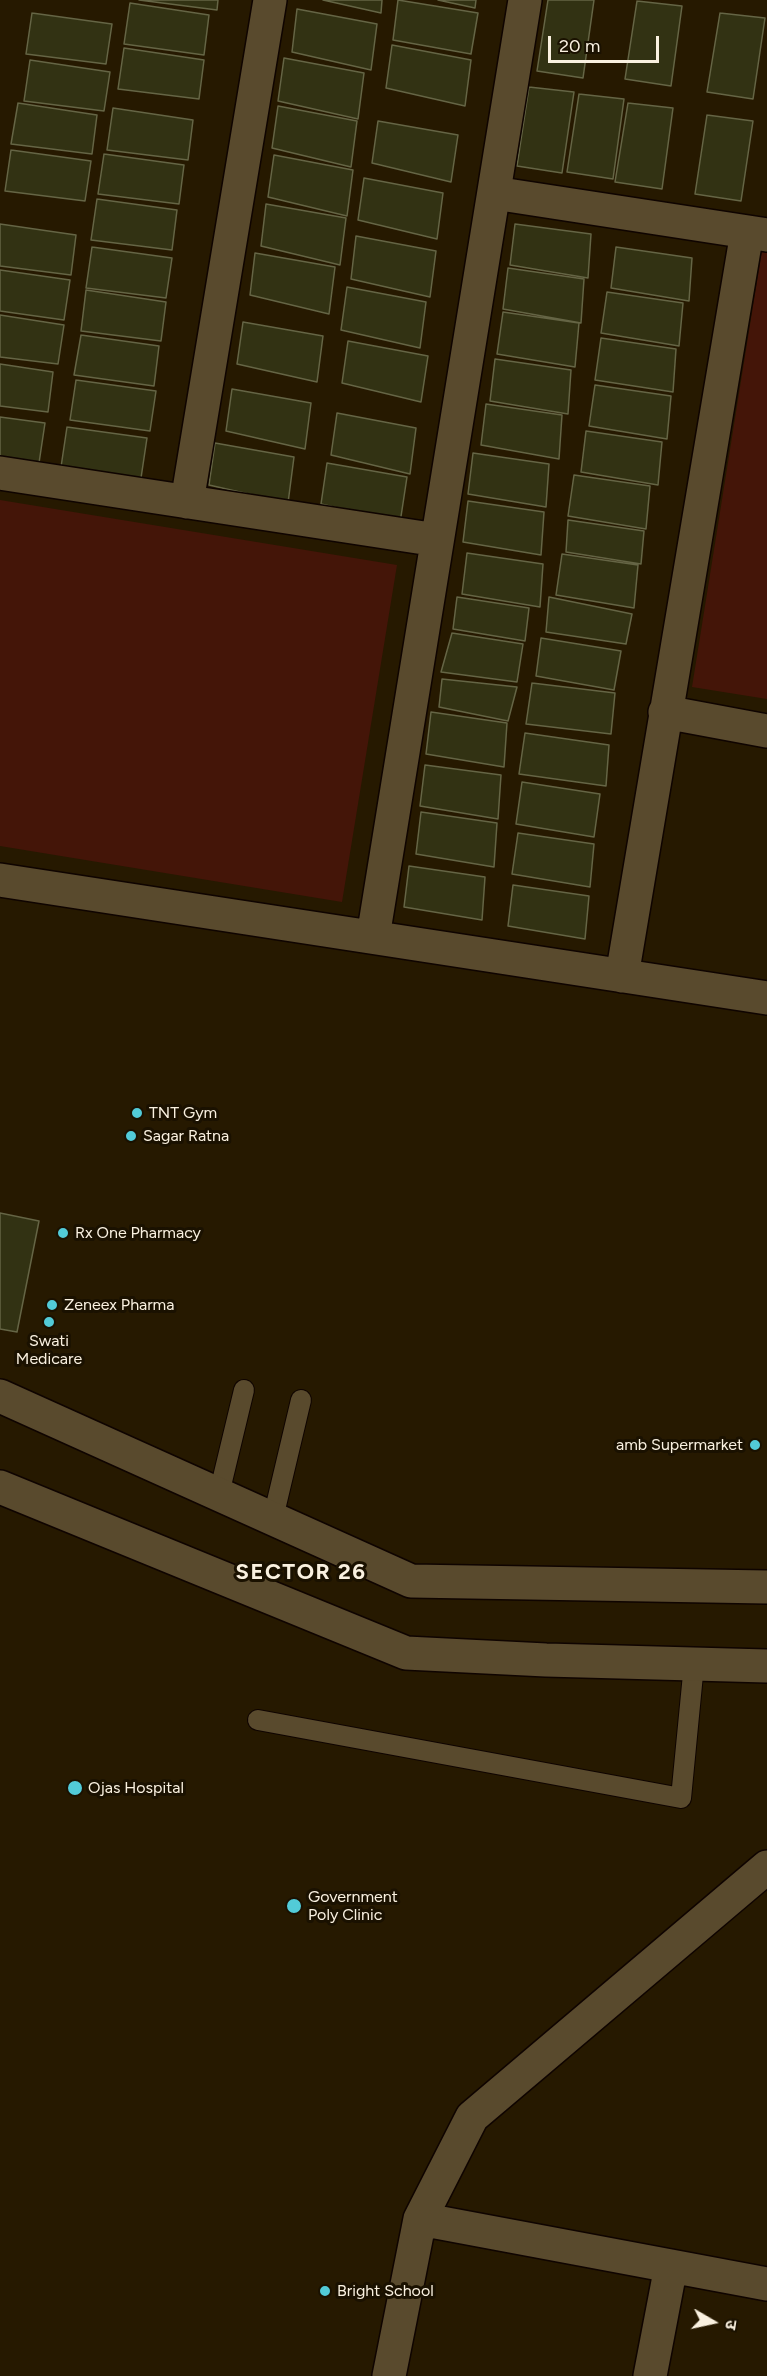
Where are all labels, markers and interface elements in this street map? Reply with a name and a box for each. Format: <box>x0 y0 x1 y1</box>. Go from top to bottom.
scale bar <box>551 24 662 62</box>
text: 20 m <box>559 35 600 57</box>
place label: TNT Gym <box>149 1103 217 1123</box>
marker: TNT Gym <box>130 1106 144 1120</box>
place label: Sagar Ratna <box>143 1126 229 1146</box>
marker: Sagar Ratna <box>124 1129 138 1143</box>
place label: Rx One Pharmacy <box>75 1223 201 1243</box>
marker: Rx One Pharmacy <box>56 1226 70 1240</box>
place label: Zeneex Pharma <box>64 1295 174 1315</box>
marker: Zeneex Pharma <box>45 1298 59 1312</box>
marker: Swati Medicare <box>42 1315 56 1329</box>
place label: Swati Medicare <box>16 1331 82 1369</box>
place label: amb Supermarket <box>616 1435 743 1455</box>
marker: amb Supermarket <box>748 1438 762 1452</box>
district label: SECTOR 26 <box>236 1560 366 1586</box>
place label: Ojas Hospital <box>88 1778 184 1798</box>
marker: Ojas Hospital <box>66 1779 84 1797</box>
place label: Government Poly Clinic <box>308 1887 398 1925</box>
marker: Government Poly Clinic <box>285 1897 303 1915</box>
place label: Bright School <box>337 2281 434 2301</box>
marker: Bright School <box>318 2284 332 2298</box>
north arrow <box>683 2292 743 2352</box>
text: उ <box>721 2319 741 2331</box>

